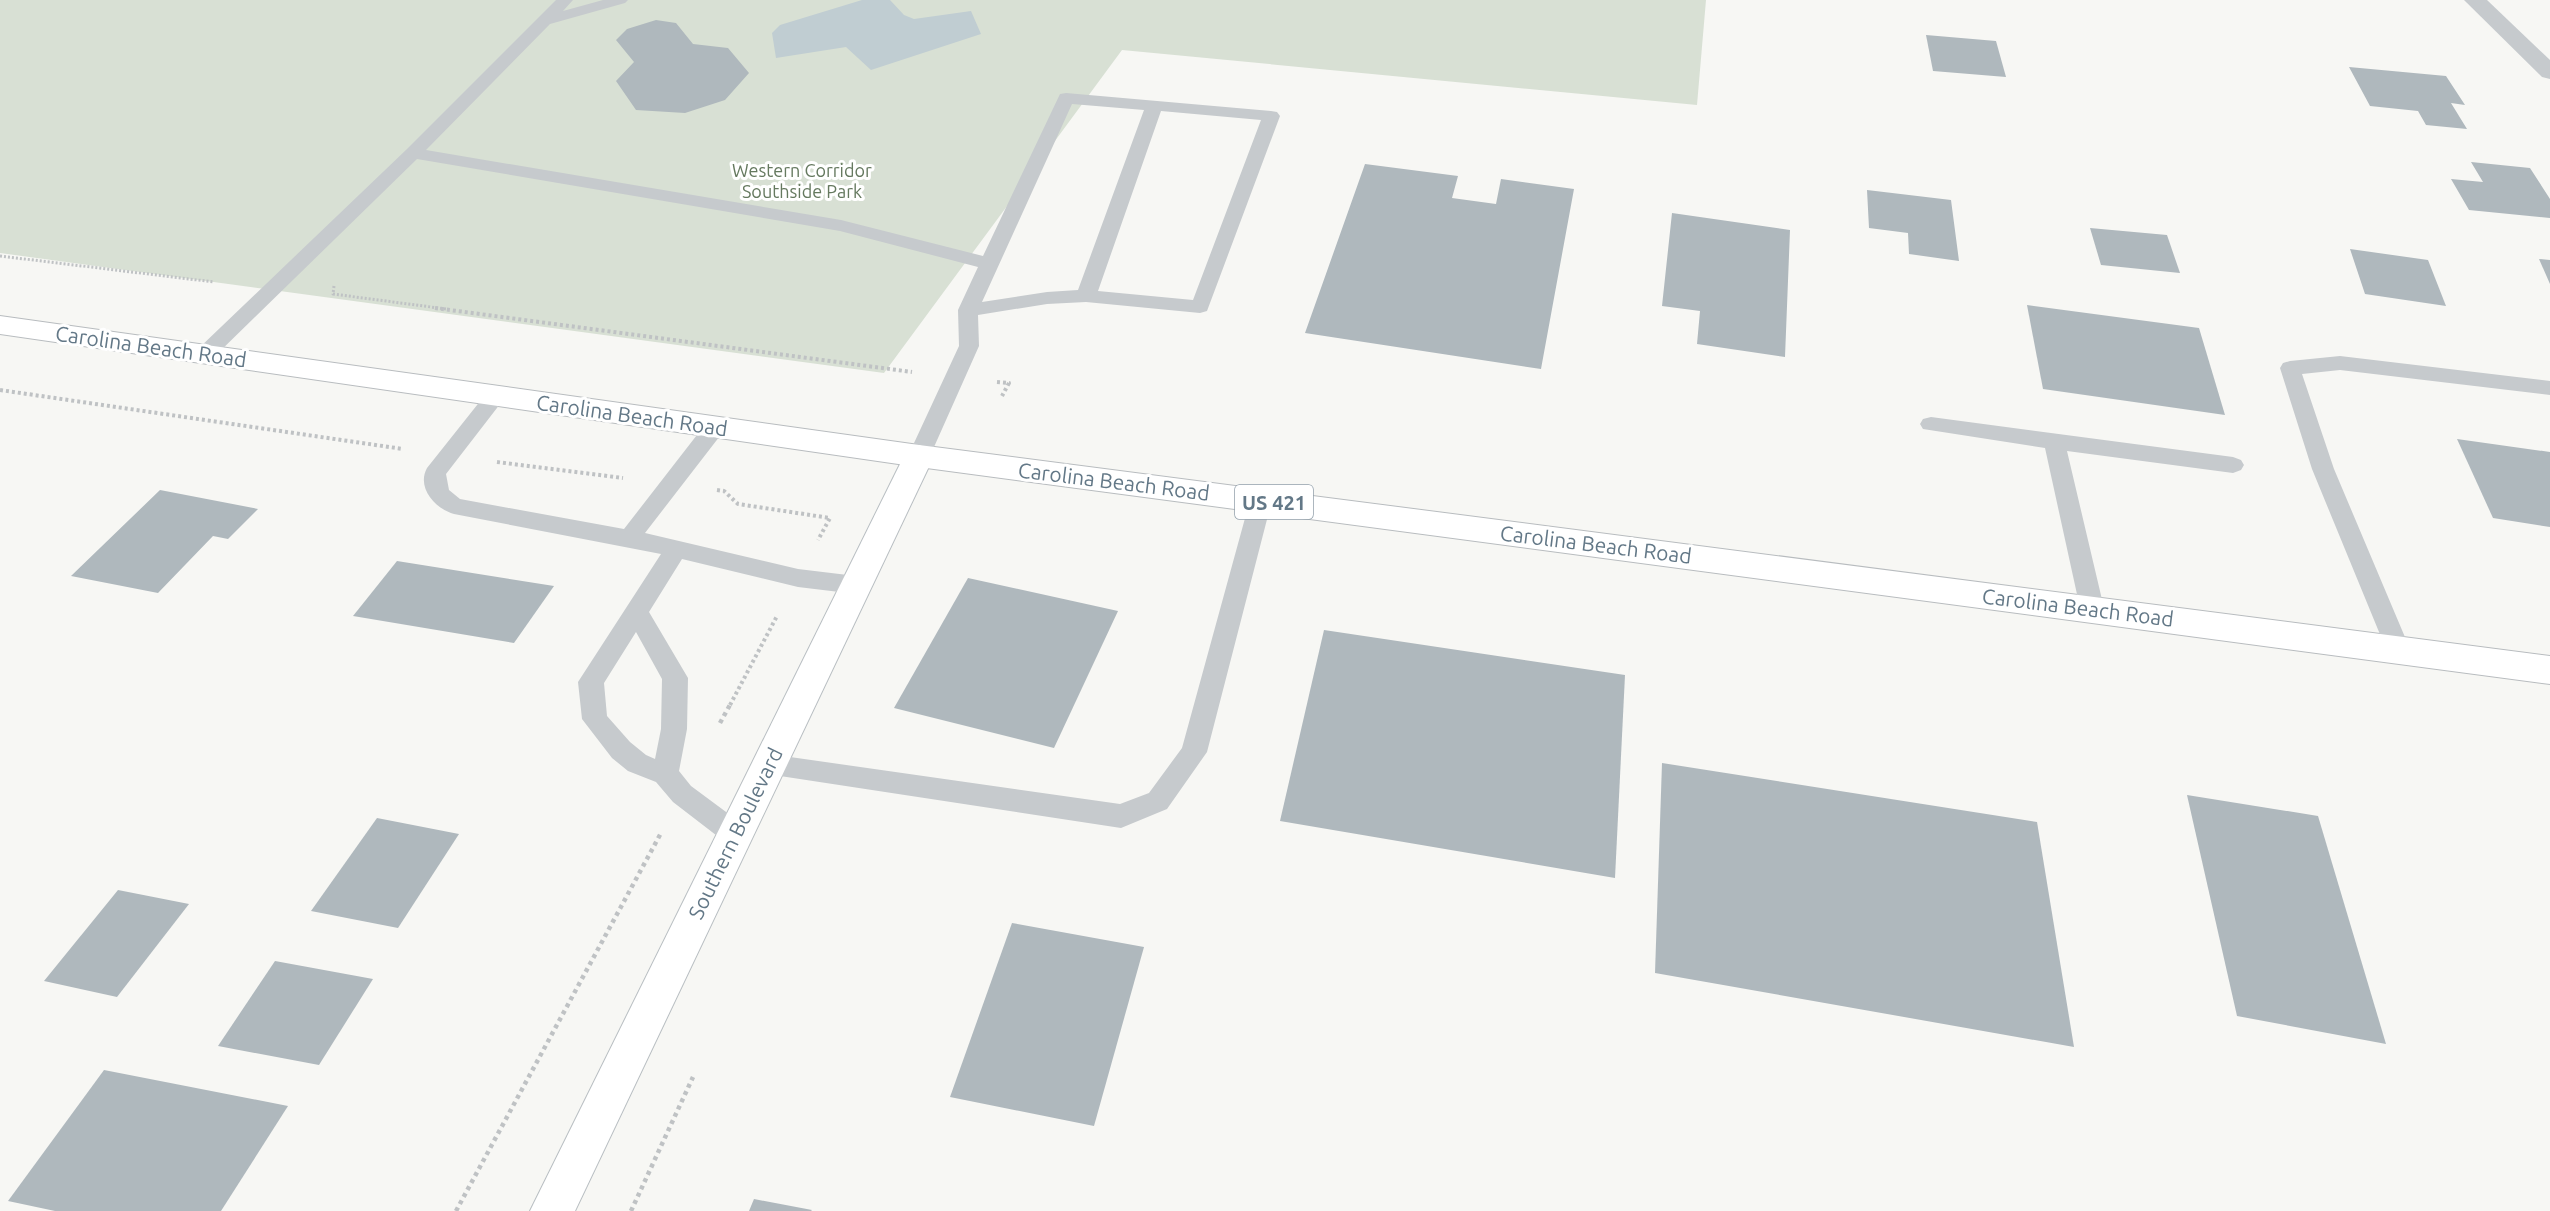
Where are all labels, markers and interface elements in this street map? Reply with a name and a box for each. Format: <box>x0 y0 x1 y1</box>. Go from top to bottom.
park label: Western Corridor Southside Park <box>732 160 872 201</box>
street label: Carolina Beach Road <box>54 321 248 371</box>
street label: Carolina Beach Road <box>535 390 729 440</box>
street label: Carolina Beach Road <box>1017 457 1211 505</box>
road number: US 421 <box>1235 485 1313 519</box>
street label: Carolina Beach Road <box>1499 520 1693 568</box>
street label: Carolina Beach Road <box>1981 583 2175 631</box>
street label: Southern Boulevard <box>683 743 787 923</box>

